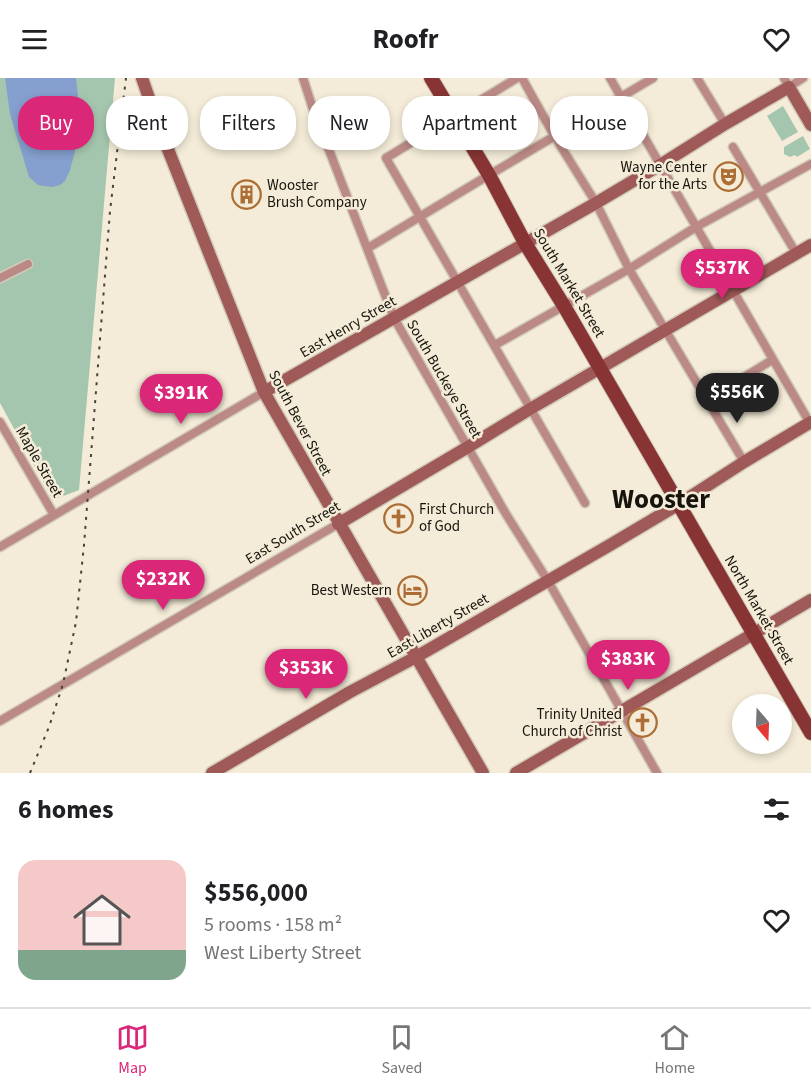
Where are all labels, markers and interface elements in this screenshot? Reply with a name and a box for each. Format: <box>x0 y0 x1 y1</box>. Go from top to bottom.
text: Roofr <box>372 20 439 59</box>
icon: menu <box>18 23 51 56</box>
icon: heart <box>760 23 793 56</box>
chip: Buy <box>18 96 94 150</box>
chip: Rent <box>106 96 188 150</box>
chip: Filters <box>200 96 296 150</box>
chip: New <box>308 96 390 150</box>
chip: Apartment <box>402 96 538 150</box>
chip: House <box>550 96 648 150</box>
place label: Wayne Center for the Arts <box>621 157 708 195</box>
theatre icon: Wayne Center for the Arts <box>712 160 744 192</box>
place label: Wooster Brush Company <box>267 175 367 213</box>
building icon: Wooster Brush Company <box>230 178 262 210</box>
street label: South Market Street <box>528 224 610 342</box>
pin: $537K <box>680 249 764 300</box>
text: $537K <box>695 254 749 282</box>
street label: East Henry Street <box>296 291 400 363</box>
street label: South Buckeye Street <box>401 316 487 442</box>
street label: South Bever Street <box>263 366 337 480</box>
pin: $556K <box>695 373 779 424</box>
pin: $391K <box>139 374 223 425</box>
text: $556K <box>710 378 764 406</box>
text: $391K <box>154 379 208 407</box>
street label: Maple Street <box>10 423 68 501</box>
district label: Wooster <box>612 480 710 519</box>
street label: East South Street <box>241 496 345 570</box>
place label: First Church of God <box>419 499 494 537</box>
church icon: First Church of God <box>382 502 414 534</box>
street label: North Market Street <box>719 551 799 669</box>
pin: $232K <box>121 560 205 611</box>
text: $232K <box>136 565 190 593</box>
hotel icon: Best Western <box>397 574 429 606</box>
place label: Best Western <box>311 580 392 601</box>
street label: East Liberty Street <box>383 588 493 664</box>
pin: $383K <box>586 640 670 691</box>
text: $383K <box>601 645 655 673</box>
pin: $353K <box>264 649 348 700</box>
text: $353K <box>279 654 333 682</box>
north arrow <box>732 694 792 754</box>
map controls <box>732 694 792 754</box>
place label: Trinity United Church of Christ <box>522 704 622 742</box>
church icon: Trinity United Church of Christ <box>627 707 659 739</box>
text: 6 homes <box>18 791 113 828</box>
icon: filters <box>760 793 793 826</box>
text: $556,000 <box>204 874 308 911</box>
icon: home <box>66 884 138 956</box>
icon: heart <box>760 904 793 937</box>
text: 5 rooms · 158 m² <box>204 911 342 939</box>
text: West Liberty Street <box>204 939 361 967</box>
tab: Map <box>116 1021 149 1079</box>
tab: Saved <box>381 1021 422 1079</box>
tab: Home <box>655 1021 695 1079</box>

